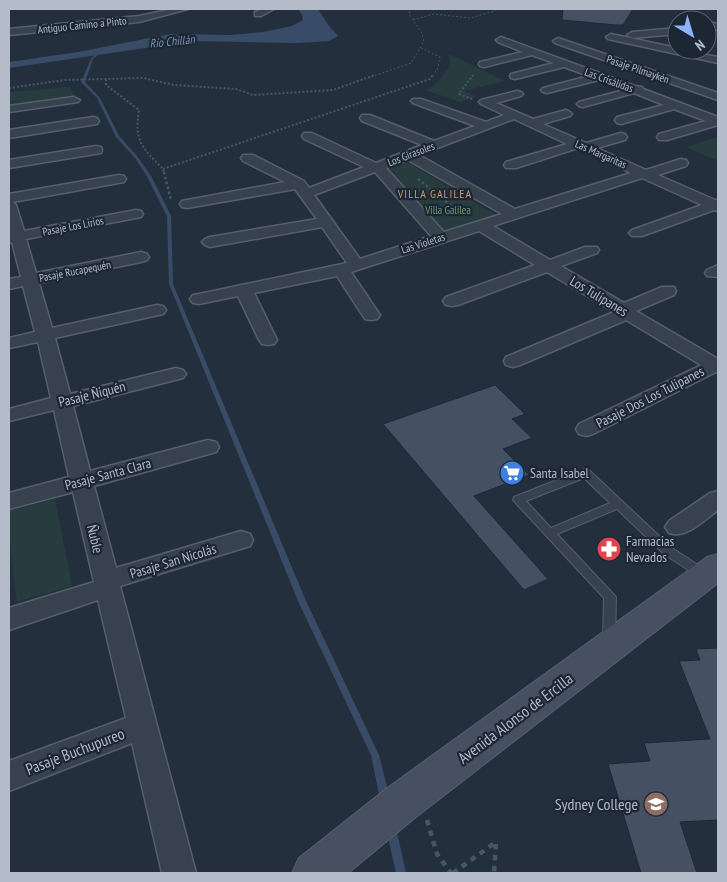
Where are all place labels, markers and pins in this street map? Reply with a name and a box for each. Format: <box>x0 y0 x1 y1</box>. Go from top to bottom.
supermarket icon: Santa Isabel <box>499 460 525 486</box>
place label: Santa Isabel <box>530 464 590 482</box>
place label: Farmacias Nevados <box>626 532 675 566</box>
pharmacy icon: Farmacias Nevados <box>596 536 622 562</box>
school or university icon: Sydney College <box>643 791 669 817</box>
place label: Sydney College <box>555 794 638 814</box>

